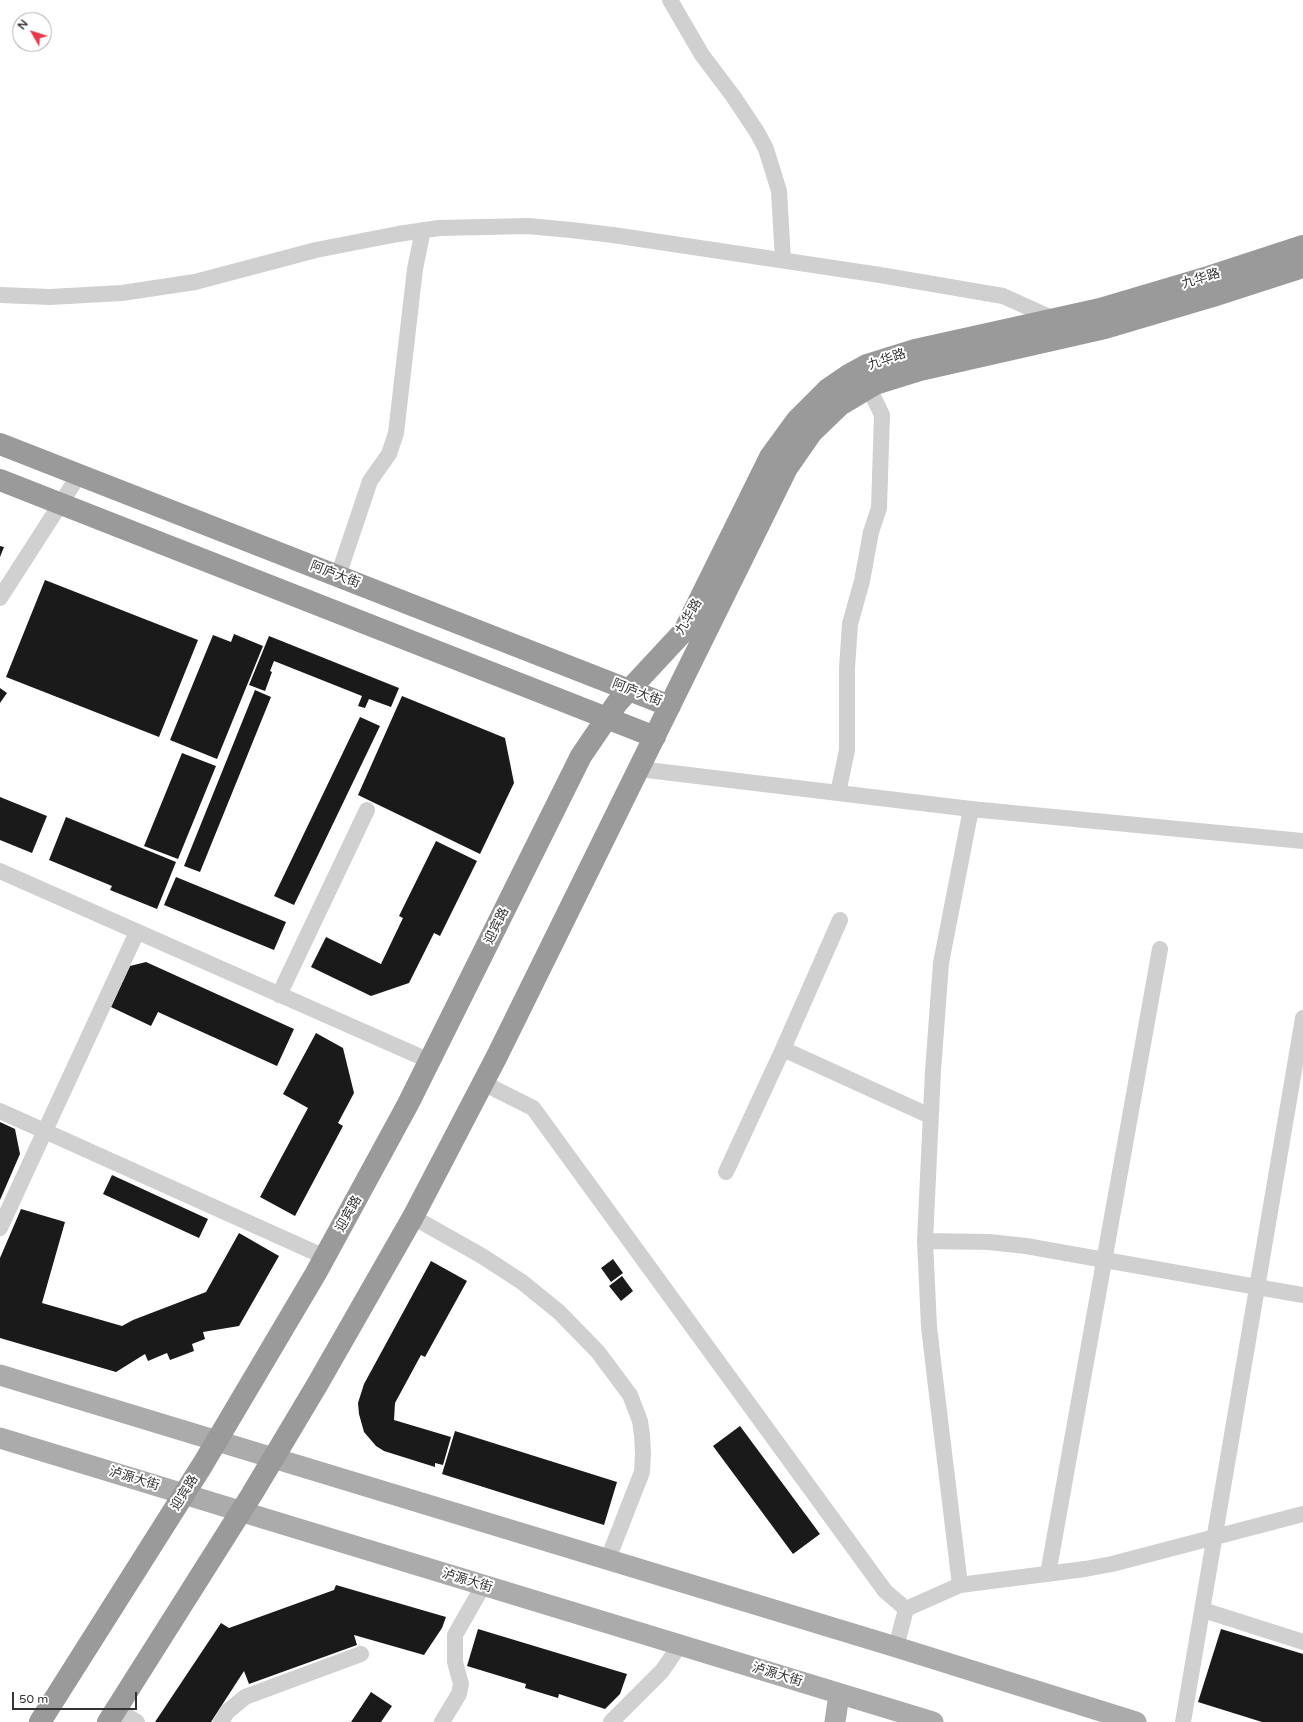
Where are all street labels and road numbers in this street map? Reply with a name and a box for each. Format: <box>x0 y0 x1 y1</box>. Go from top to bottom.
street label: 九华路 <box>1180 266 1222 292</box>
street label: 九华路 <box>866 346 908 374</box>
street label: 阿庐大街 <box>308 558 362 592</box>
street label: 九华路 <box>672 596 706 638</box>
street label: 阿庐大街 <box>610 676 664 710</box>
street label: 迎宾路 <box>481 905 513 947</box>
street label: 迎宾路 <box>333 1193 365 1235</box>
street label: 泸源大街 <box>107 1464 161 1494</box>
street label: 迎宾路 <box>168 1472 202 1514</box>
street label: 泸源大街 <box>440 1566 494 1596</box>
street label: 泸源大街 <box>750 1660 804 1690</box>

